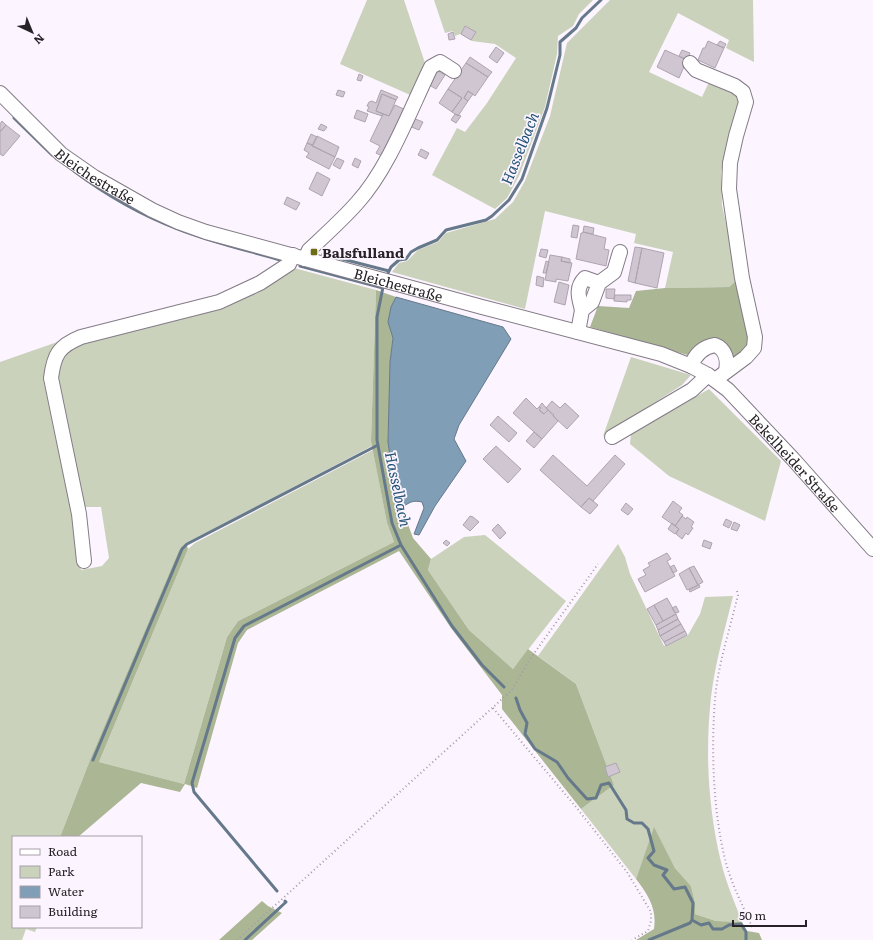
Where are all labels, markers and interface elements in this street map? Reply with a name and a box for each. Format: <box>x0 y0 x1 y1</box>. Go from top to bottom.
north arrow <box>12 12 52 52</box>
text: N <box>31 31 49 49</box>
water label: Hasselbach <box>494 108 544 188</box>
street label: Bleichestraße <box>50 143 139 209</box>
place label: Balsfulland <box>322 242 404 262</box>
marker: Balsfulland <box>309 247 319 257</box>
street label: Bleichestraße <box>352 263 445 306</box>
street label: Bekelheider Straße <box>745 409 845 516</box>
water label: Hasselbach <box>380 449 418 529</box>
legend <box>12 836 142 928</box>
text: Road <box>48 842 78 860</box>
text: Park <box>48 862 75 880</box>
text: Water <box>48 882 84 900</box>
text: Building <box>48 902 98 920</box>
scale bar <box>733 902 806 928</box>
text: 50 m <box>739 906 766 924</box>

